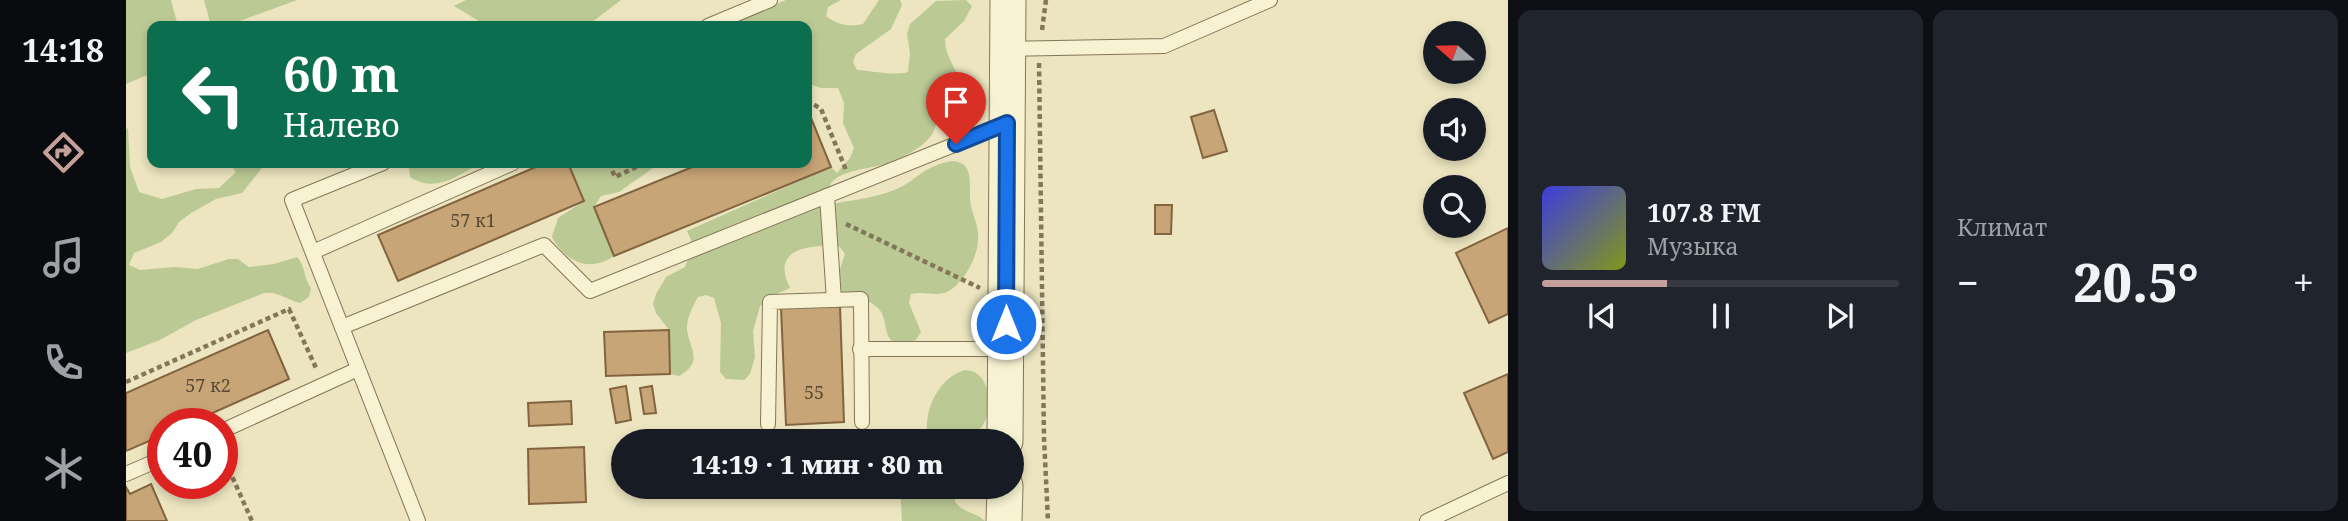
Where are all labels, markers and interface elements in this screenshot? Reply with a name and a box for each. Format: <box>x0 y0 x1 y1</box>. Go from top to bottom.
north arrow <box>1423 21 1486 84</box>
map controls <box>1423 21 1486 238</box>
text: 14:18 <box>22 28 104 71</box>
text: 60 m <box>283 40 399 106</box>
icon: left <box>168 49 259 140</box>
pin <box>926 72 986 144</box>
icon: arrive <box>937 83 975 121</box>
button: sound <box>1423 98 1486 161</box>
text: Налево <box>283 103 400 146</box>
icon: directions <box>39 128 88 177</box>
button: search <box>1423 175 1486 238</box>
text: 107.8 FM <box>1647 194 1761 230</box>
house number: 57 к1 <box>450 208 496 232</box>
text: Климат <box>1957 211 2047 243</box>
text: Музыка <box>1647 230 1739 262</box>
icon: music <box>39 233 88 282</box>
text: 20.5° <box>2073 246 2199 317</box>
text: − <box>1957 256 1979 308</box>
text: + <box>2293 256 2314 308</box>
position arrow <box>969 287 1043 361</box>
icon: previous <box>1583 297 1621 335</box>
icon: pause <box>1702 297 1740 335</box>
icon: next <box>1821 297 1859 335</box>
icon: phone <box>39 338 88 387</box>
house number: 57 к2 <box>185 373 231 397</box>
house number: 55 <box>804 380 824 404</box>
speed limit sign: 40 <box>147 408 238 499</box>
icon: climate <box>39 444 88 493</box>
text: 14:19 · 1 мин · 80 m <box>691 446 944 482</box>

